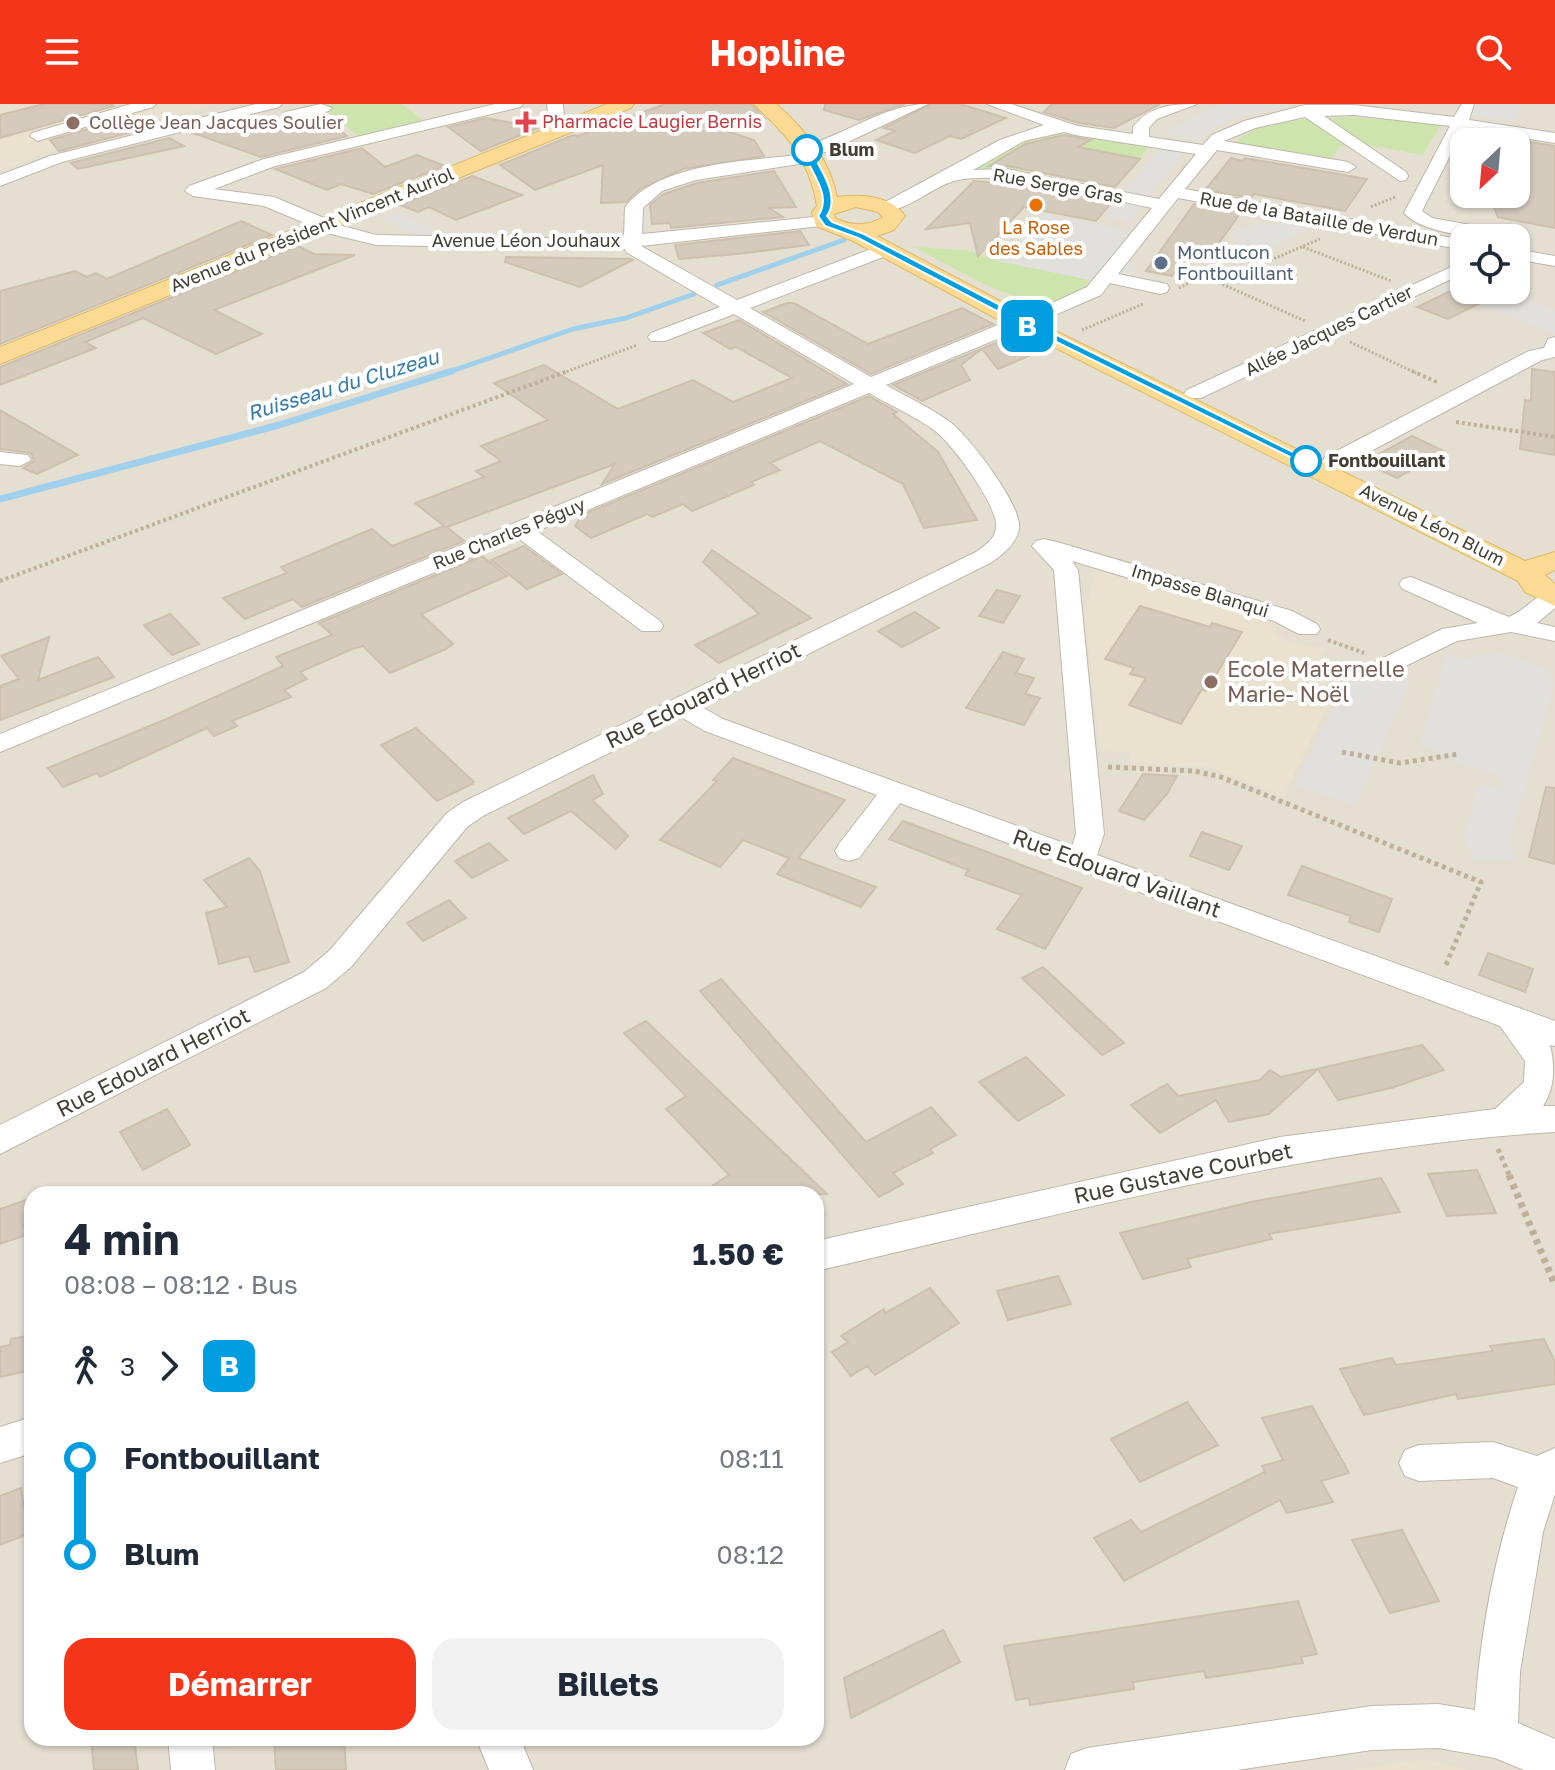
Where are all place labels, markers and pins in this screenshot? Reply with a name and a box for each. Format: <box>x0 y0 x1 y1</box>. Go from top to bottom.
place label: Pharmacie Laugier Bernis <box>542 110 762 132</box>
place label: Collège Jean Jacques Soulier <box>89 111 344 133</box>
marker: Pharmacie Laugier Bernis <box>517 113 535 131</box>
marker: Collège Jean Jacques Soulier <box>64 114 82 132</box>
marker: Blum <box>792 135 822 165</box>
place label: Blum <box>829 138 874 160</box>
marker: La Rose des Sables <box>1027 196 1045 214</box>
place label: La Rose des Sables <box>989 216 1083 259</box>
place label: Montlucon Fontbouillant <box>1177 241 1294 284</box>
marker: Montlucon Fontbouillant <box>1152 254 1170 272</box>
marker: Fontbouillant <box>1291 446 1321 476</box>
place label: Fontbouillant <box>1328 449 1446 471</box>
place label: Ecole Maternelle Marie- Noël <box>1227 655 1405 707</box>
marker: Ecole Maternelle Marie- Noël <box>1202 673 1220 691</box>

